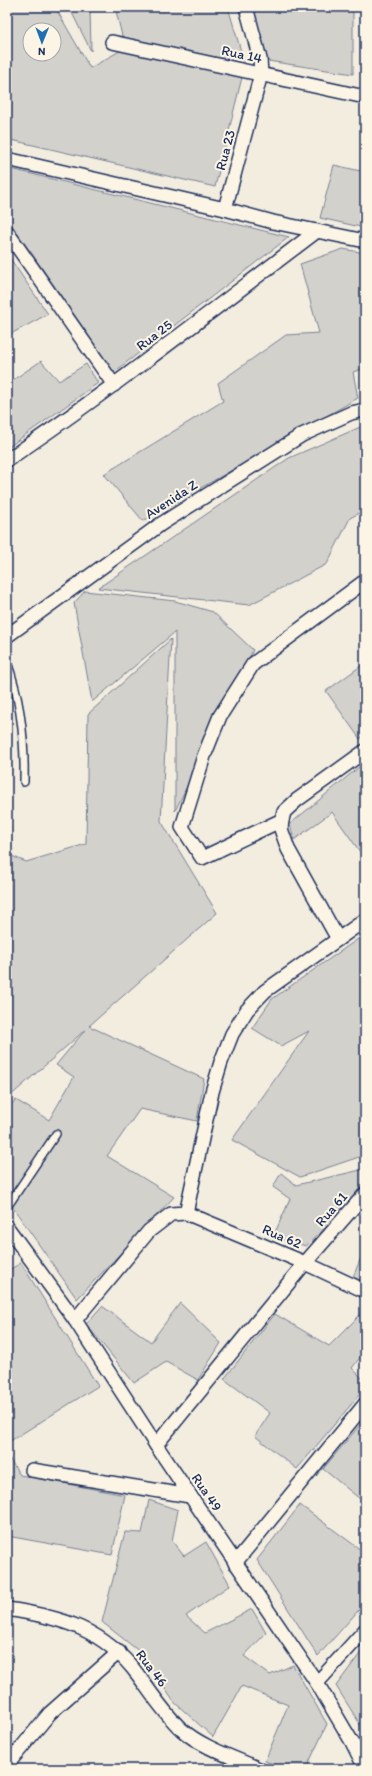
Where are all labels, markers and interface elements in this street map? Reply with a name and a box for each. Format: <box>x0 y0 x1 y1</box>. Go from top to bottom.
north arrow <box>22 22 62 62</box>
street label: Rua 14 <box>220 42 264 67</box>
text: N <box>38 45 46 58</box>
street label: Rua 23 <box>212 128 239 172</box>
street label: Rua 25 <box>133 316 176 355</box>
street label: Avenida Z <box>142 476 201 523</box>
street label: Rua 61 <box>312 1188 351 1230</box>
street label: Rua 62 <box>260 1221 305 1253</box>
street label: Rua 49 <box>188 1470 225 1514</box>
street label: Rua 46 <box>132 1646 171 1690</box>

